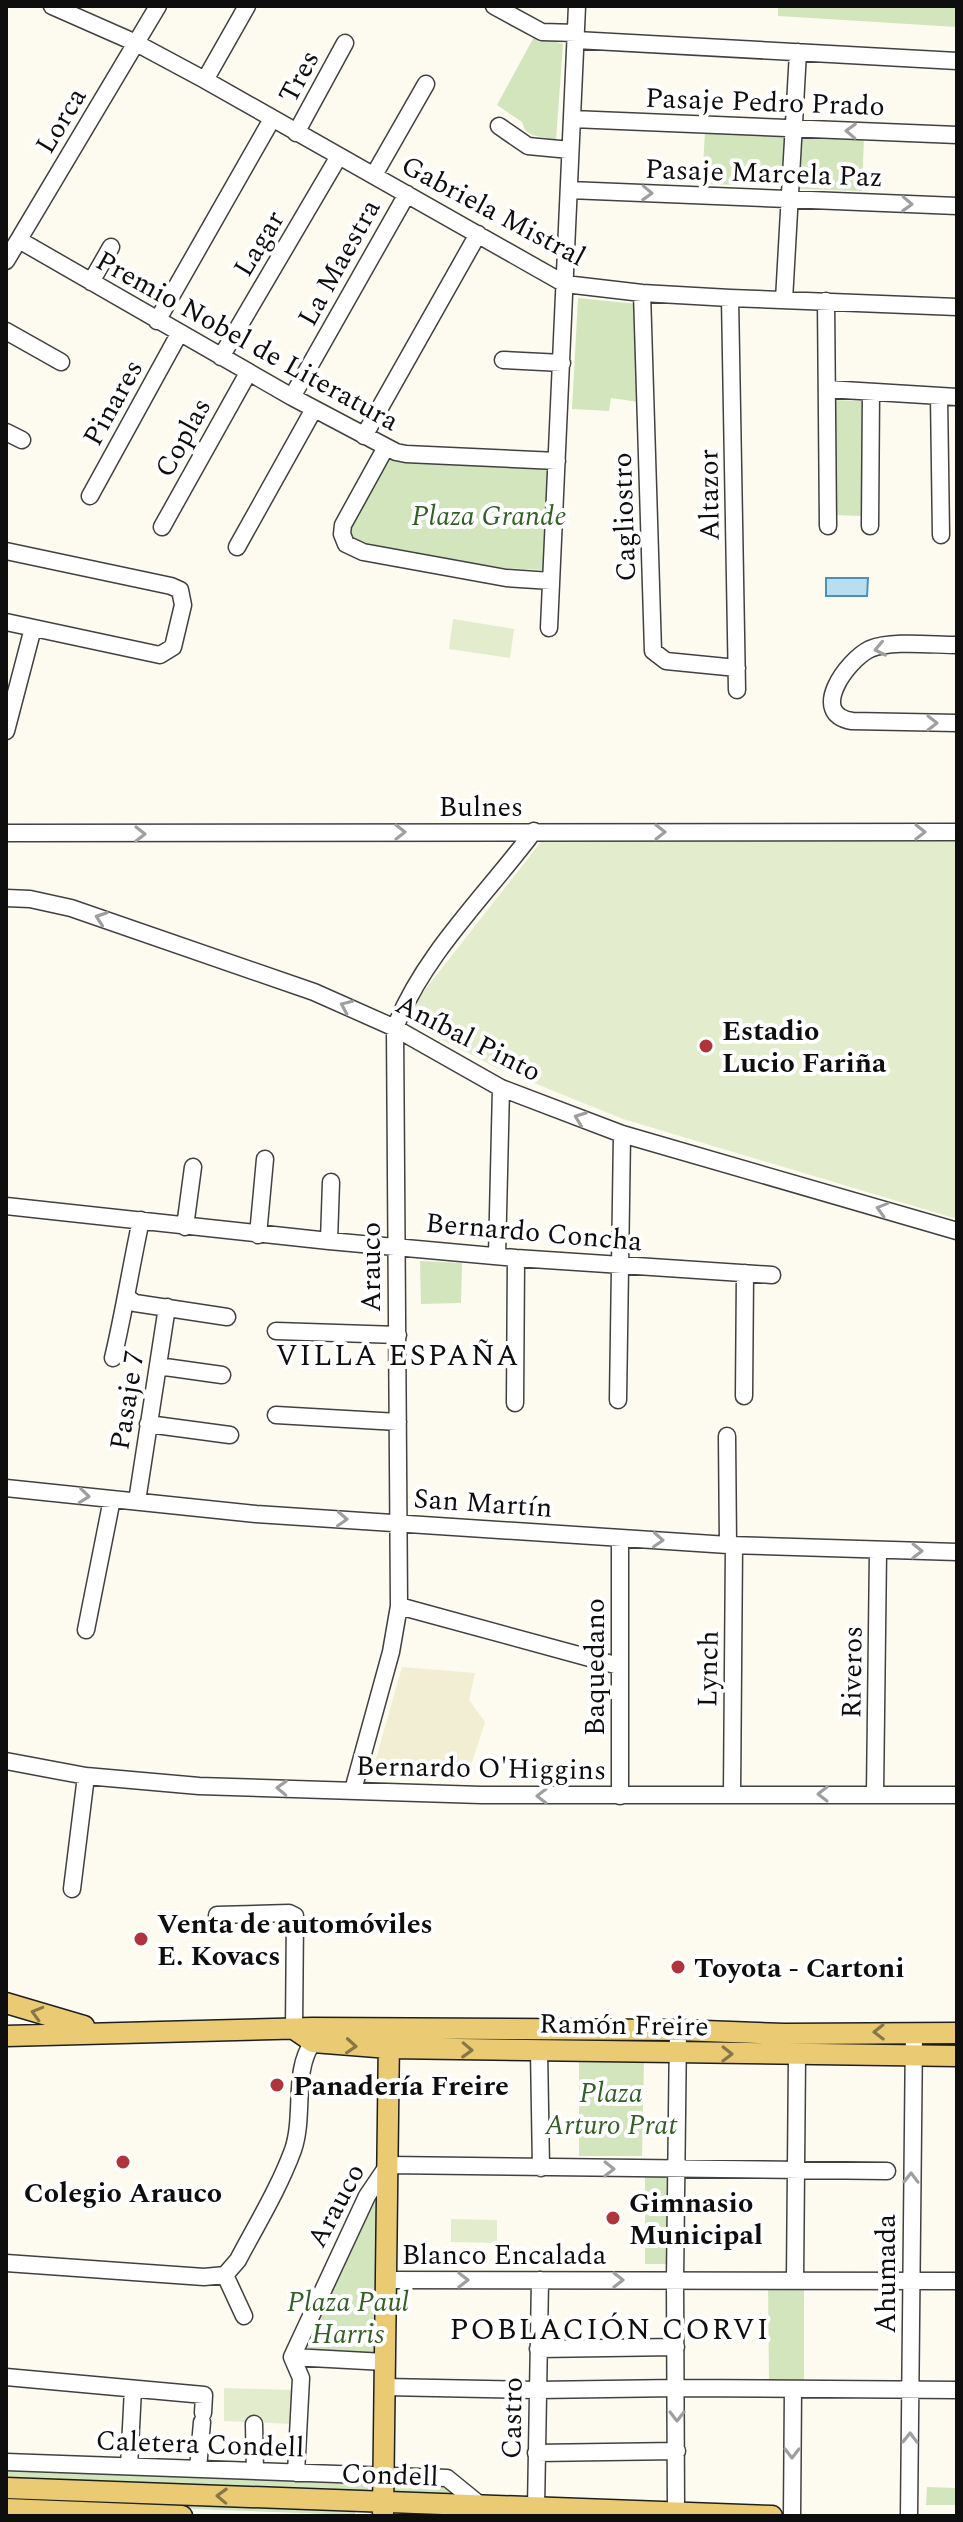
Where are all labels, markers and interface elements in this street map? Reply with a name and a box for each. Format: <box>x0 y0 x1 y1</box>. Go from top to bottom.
street label: Tres <box>267 42 331 111</box>
street label: Pasaje Pedro Prado <box>645 77 885 128</box>
street label: Lorca <box>25 79 98 162</box>
one-way arrow <box>844 123 857 140</box>
street label: Gabriela Mistral <box>393 144 593 278</box>
street label: Pasaje Marcela Paz <box>644 148 884 199</box>
one-way arrow <box>641 185 654 202</box>
street label: La Maestra <box>287 191 392 334</box>
one-way arrow <box>901 195 913 212</box>
street label: Lagar <box>223 202 296 285</box>
street label: Premio Nobel de Literatura <box>88 240 407 443</box>
street label: Pinares <box>72 352 155 454</box>
street label: Coplas <box>144 390 223 485</box>
street label: Altazor <box>687 449 732 541</box>
street label: Cagliostro <box>601 452 648 582</box>
park label: Plaza Grande <box>411 495 567 538</box>
one-way arrow <box>873 640 887 657</box>
one-way arrow <box>926 714 939 732</box>
street label: Bulnes <box>439 786 523 829</box>
one-way arrow <box>654 823 667 841</box>
one-way arrow <box>914 823 927 841</box>
one-way arrow <box>394 824 407 841</box>
one-way arrow <box>134 825 147 843</box>
one-way arrow <box>95 912 109 928</box>
street label: Aníbal Pinto <box>388 983 549 1093</box>
one-way arrow <box>340 999 354 1015</box>
place label: Estadio Lucio Fariña <box>722 1010 887 1085</box>
marker: Estadio Lucio Fariña <box>697 1037 715 1055</box>
one-way arrow <box>574 1111 588 1128</box>
street label: Bernardo Concha <box>424 1202 644 1263</box>
one-way arrow <box>876 1202 890 1218</box>
street label: Arauco <box>350 1222 393 1312</box>
district label: VILLA ESPAÑA <box>275 1333 521 1379</box>
street label: Pasaje 7 <box>98 1347 157 1453</box>
street label: San Martín <box>412 1477 554 1530</box>
one-way arrow <box>77 1487 90 1504</box>
one-way arrow <box>336 1510 349 1527</box>
one-way arrow <box>652 1532 665 1549</box>
one-way arrow <box>911 1543 924 1560</box>
street label: Baquedano <box>574 1598 617 1736</box>
street label: Riveros <box>830 1625 875 1719</box>
street label: Lynch <box>686 1630 731 1708</box>
street label: Bernardo O'Higgins <box>355 1745 606 1792</box>
one-way arrow <box>275 1780 288 1797</box>
one-way arrow <box>816 1785 829 1803</box>
one-way arrow <box>535 1787 548 1805</box>
place label: Venta de automóviles E. Kovacs <box>157 1903 433 1978</box>
marker: Venta de automóviles E. Kovacs <box>132 1930 150 1948</box>
place label: Toyota - Cartoni <box>694 1947 905 1990</box>
marker: Toyota - Cartoni <box>669 1958 687 1976</box>
street label: Ramón Freire <box>539 2003 709 2048</box>
one-way arrow <box>30 2006 44 2022</box>
one-way arrow <box>872 2024 885 2041</box>
one-way arrow <box>345 2037 358 2054</box>
one-way arrow <box>461 2042 474 2059</box>
one-way arrow <box>721 2046 734 2063</box>
place label: Panadería Freire <box>293 2065 509 2108</box>
park label: Plaza Arturo Prat <box>544 2072 678 2147</box>
marker: Panadería Freire <box>268 2076 286 2094</box>
marker: Colegio Arauco <box>114 2153 132 2171</box>
street label: Arauco <box>296 2156 377 2256</box>
one-way arrow <box>603 2160 616 2178</box>
one-way arrow <box>902 2171 919 2184</box>
place label: Colegio Arauco <box>24 2172 222 2215</box>
place label: Gimnasio Municipal <box>629 2182 763 2257</box>
marker: Gimnasio Municipal <box>604 2209 622 2227</box>
street label: Ahumada <box>865 2214 908 2334</box>
street label: Blanco Encalada <box>402 2234 607 2277</box>
one-way arrow <box>457 2271 470 2289</box>
one-way arrow <box>612 2271 625 2289</box>
park label: Plaza Paul Harris <box>287 2281 409 2356</box>
district label: POBLACIÓN CORVI <box>449 2307 771 2353</box>
street label: Castro <box>490 2377 535 2460</box>
one-way arrow <box>668 2410 686 2423</box>
street label: Caletera Condell <box>95 2419 305 2470</box>
one-way arrow <box>901 2431 919 2444</box>
one-way arrow <box>784 2447 801 2460</box>
street label: Condell <box>341 2452 439 2499</box>
one-way arrow <box>215 2488 228 2505</box>

